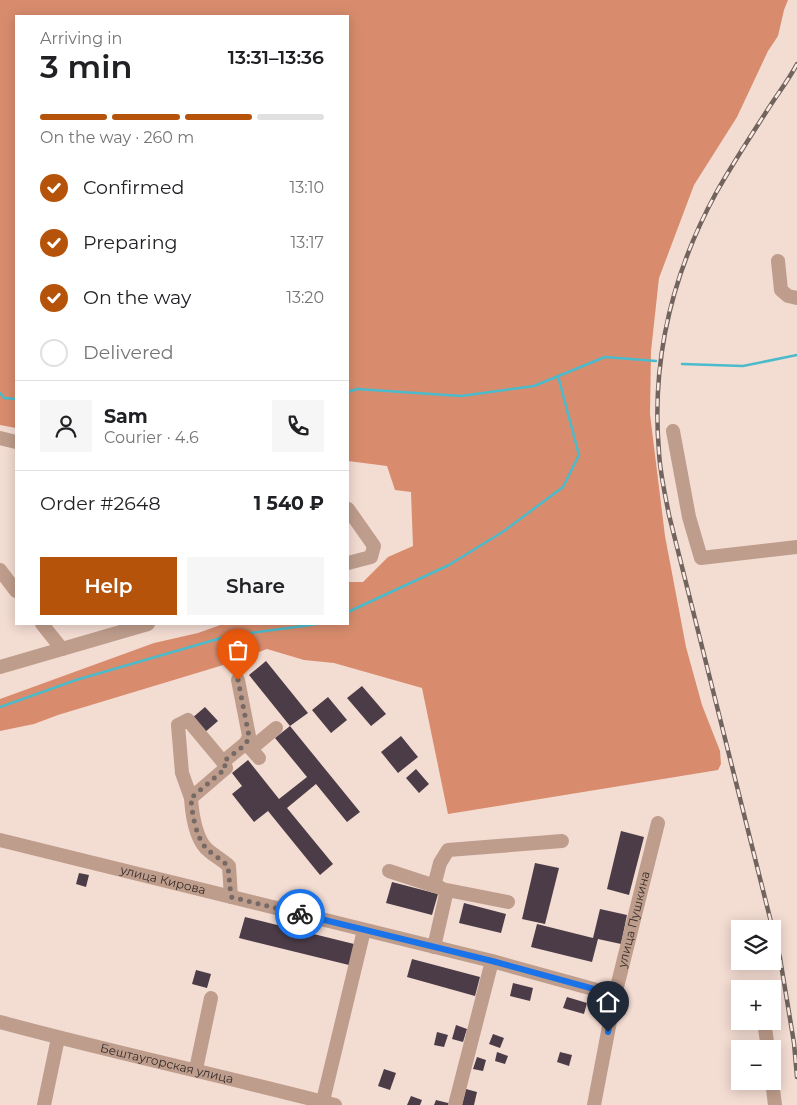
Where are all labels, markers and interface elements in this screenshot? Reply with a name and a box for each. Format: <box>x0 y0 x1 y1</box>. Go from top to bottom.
text: Arriving in <box>40 29 122 48</box>
text: 13:31–13:36 <box>228 46 324 69</box>
text: 3 min <box>40 47 132 86</box>
text: On the way · 260 m <box>40 128 194 147</box>
icon: check <box>40 174 68 202</box>
text: Confirmed <box>83 176 184 199</box>
text: 13:10 <box>289 178 324 197</box>
icon: check <box>40 229 68 257</box>
text: Preparing <box>83 231 178 254</box>
text: 13:17 <box>291 233 324 252</box>
icon: check <box>40 284 68 312</box>
text: On the way <box>83 286 191 309</box>
text: 13:20 <box>286 288 324 307</box>
text: Delivered <box>83 341 174 364</box>
button: person <box>40 400 92 452</box>
button: phone <box>272 400 324 452</box>
text: Sam <box>104 405 148 428</box>
text: Courier · 4.6 <box>104 428 199 447</box>
text: Order #2648 <box>40 492 161 515</box>
text: 1 540 ₽ <box>254 492 324 515</box>
button: Help <box>40 557 177 615</box>
button: Share <box>187 557 324 615</box>
pin <box>217 629 259 680</box>
icon: bag <box>224 636 252 664</box>
street label: улица Кирова <box>118 862 207 897</box>
street label: улица Пушкина <box>614 869 653 970</box>
courier <box>275 889 325 939</box>
icon: bike <box>286 900 314 928</box>
map controls <box>731 920 781 1090</box>
button: layers <box>731 920 781 970</box>
button: + <box>731 980 781 1030</box>
pin <box>587 981 629 1032</box>
icon: home <box>594 988 622 1016</box>
street label: Бештаугорская улица <box>99 1040 235 1086</box>
button: − <box>731 1040 781 1090</box>

